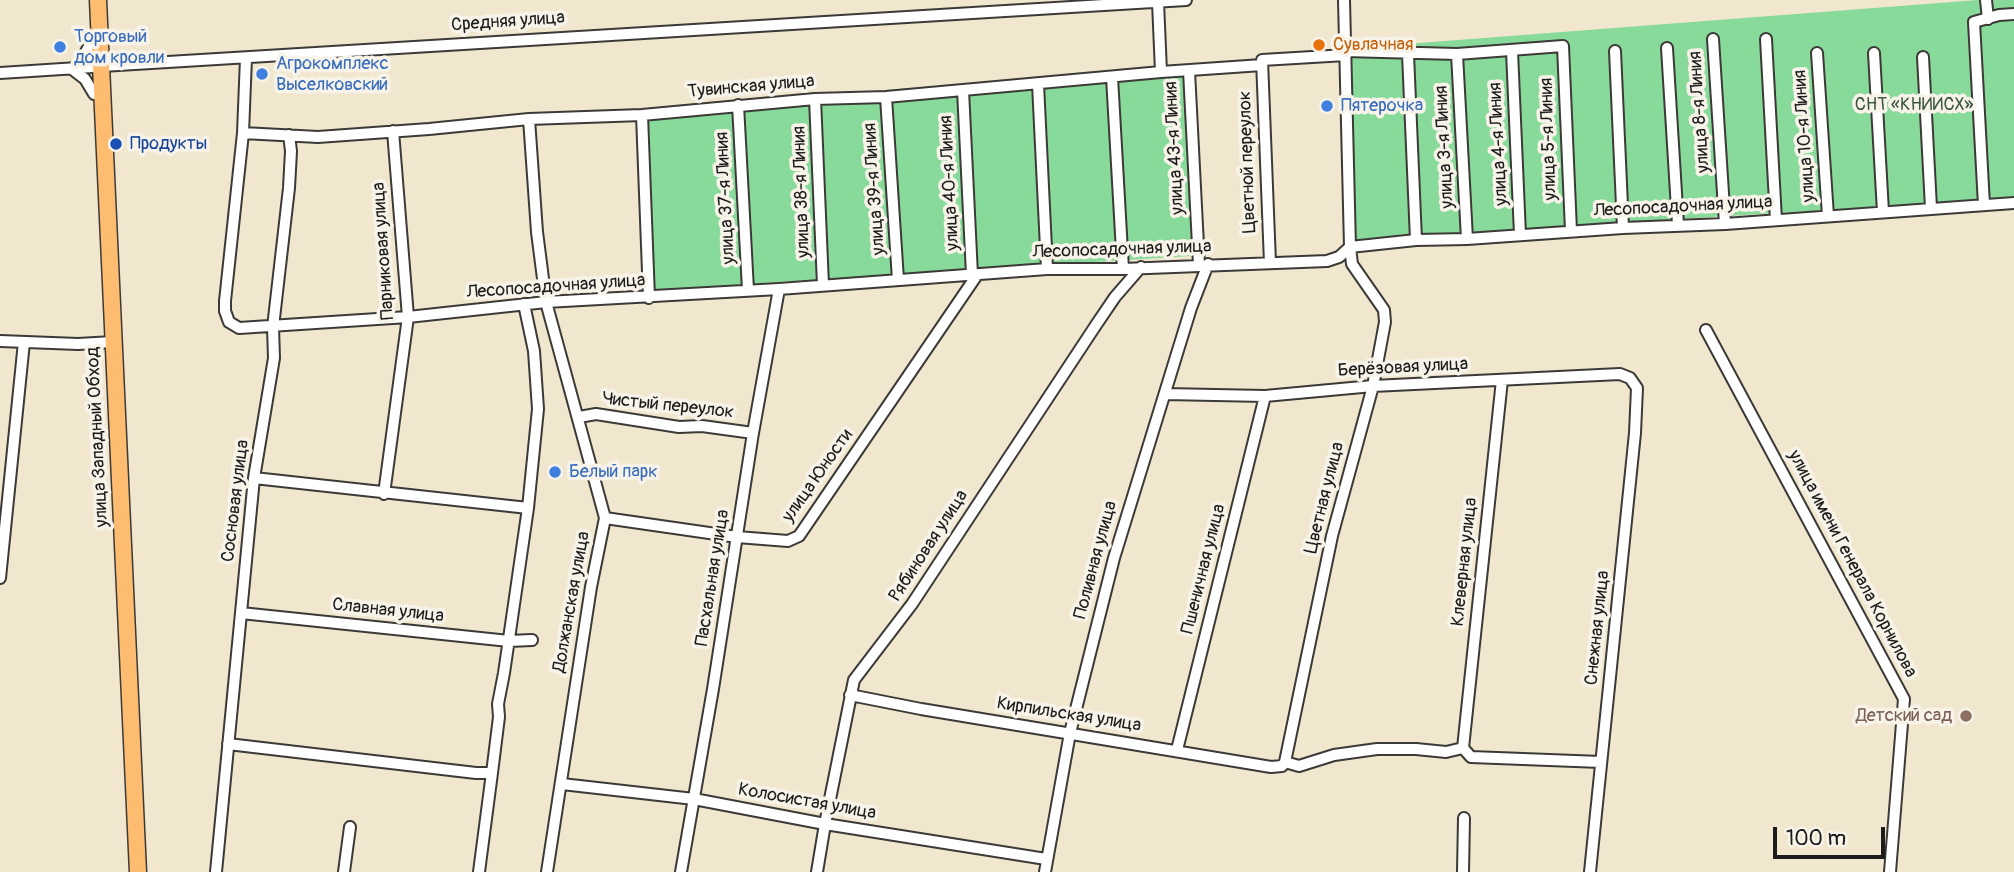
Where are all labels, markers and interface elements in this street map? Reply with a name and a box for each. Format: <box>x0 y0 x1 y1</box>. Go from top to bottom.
street label: Средняя улица <box>450 7 566 37</box>
place label: Торговый дом кровли <box>74 26 164 68</box>
place label: Сувлачная <box>1333 34 1413 56</box>
marker: Сувлачная <box>1311 37 1327 53</box>
marker: Торговый дом кровли <box>52 39 68 55</box>
street label: улица 8-я Линия <box>1685 50 1715 174</box>
place label: Агрокомплекс Выселковский <box>276 53 389 96</box>
marker: Агрокомплекс Выселковский <box>254 66 270 82</box>
street label: улица 10-я Линия <box>1790 69 1820 203</box>
street label: Тувинская улица <box>687 71 815 103</box>
street label: улица 5-я Линия <box>1536 77 1562 201</box>
street label: улица 43-я Линия <box>1161 81 1189 215</box>
street label: улица 4-я Линия <box>1485 82 1513 206</box>
street label: улица 3-я Линия <box>1431 85 1459 209</box>
street label: Цветной переулок <box>1235 91 1261 233</box>
park label: СНТ «КНИИСХ» <box>1855 94 1973 116</box>
place label: Пятерочка <box>1341 95 1423 117</box>
marker: Пятерочка <box>1319 98 1335 114</box>
street label: улица 40-я Линия <box>936 115 964 251</box>
street label: улица 39-я Линия <box>860 122 890 256</box>
street label: улица 38-я Линия <box>789 126 815 258</box>
street label: улица 37-я Линия <box>712 131 740 265</box>
place label: Продукты <box>130 133 207 155</box>
marker: Продукты <box>108 136 124 152</box>
street label: Парниковая улица <box>368 181 400 321</box>
street label: Лесопосадочная улица <box>1593 192 1773 222</box>
street label: Лесопосадочная улица <box>1032 236 1212 264</box>
street label: Лесопосадочная улица <box>466 270 646 304</box>
street label: улица Западный Обход <box>82 346 114 528</box>
street label: Берёзовая улица <box>1337 354 1469 382</box>
street label: Чистый переулок <box>601 388 735 424</box>
street label: улица Юности <box>778 425 858 527</box>
street label: Сосновая улица <box>218 439 254 563</box>
street label: Цветная улица <box>1301 440 1349 556</box>
street label: улица имени Генерала Корнилова <box>1783 447 1921 681</box>
place label: Белый парк <box>569 461 658 483</box>
marker: Белый парк <box>547 464 563 480</box>
street label: Рябиновая улица <box>885 486 973 606</box>
street label: Клеверная улица <box>1447 496 1483 628</box>
street label: Поливная улица <box>1070 499 1122 621</box>
street label: Пшеничная улица <box>1177 502 1231 636</box>
street label: Пасхальная улица <box>692 508 734 648</box>
street label: Должанская улица <box>549 530 595 674</box>
street label: Снежная улица <box>1581 570 1615 686</box>
street label: Славная улица <box>331 594 445 628</box>
street label: Кирпильская улица <box>995 693 1143 737</box>
place label: Детский сад <box>1856 705 1952 727</box>
marker: Детский сад <box>1958 708 1974 724</box>
street label: Колосистая улица <box>736 779 878 825</box>
scale bar <box>1776 812 1888 856</box>
text: 100 m <box>1786 825 1846 852</box>

